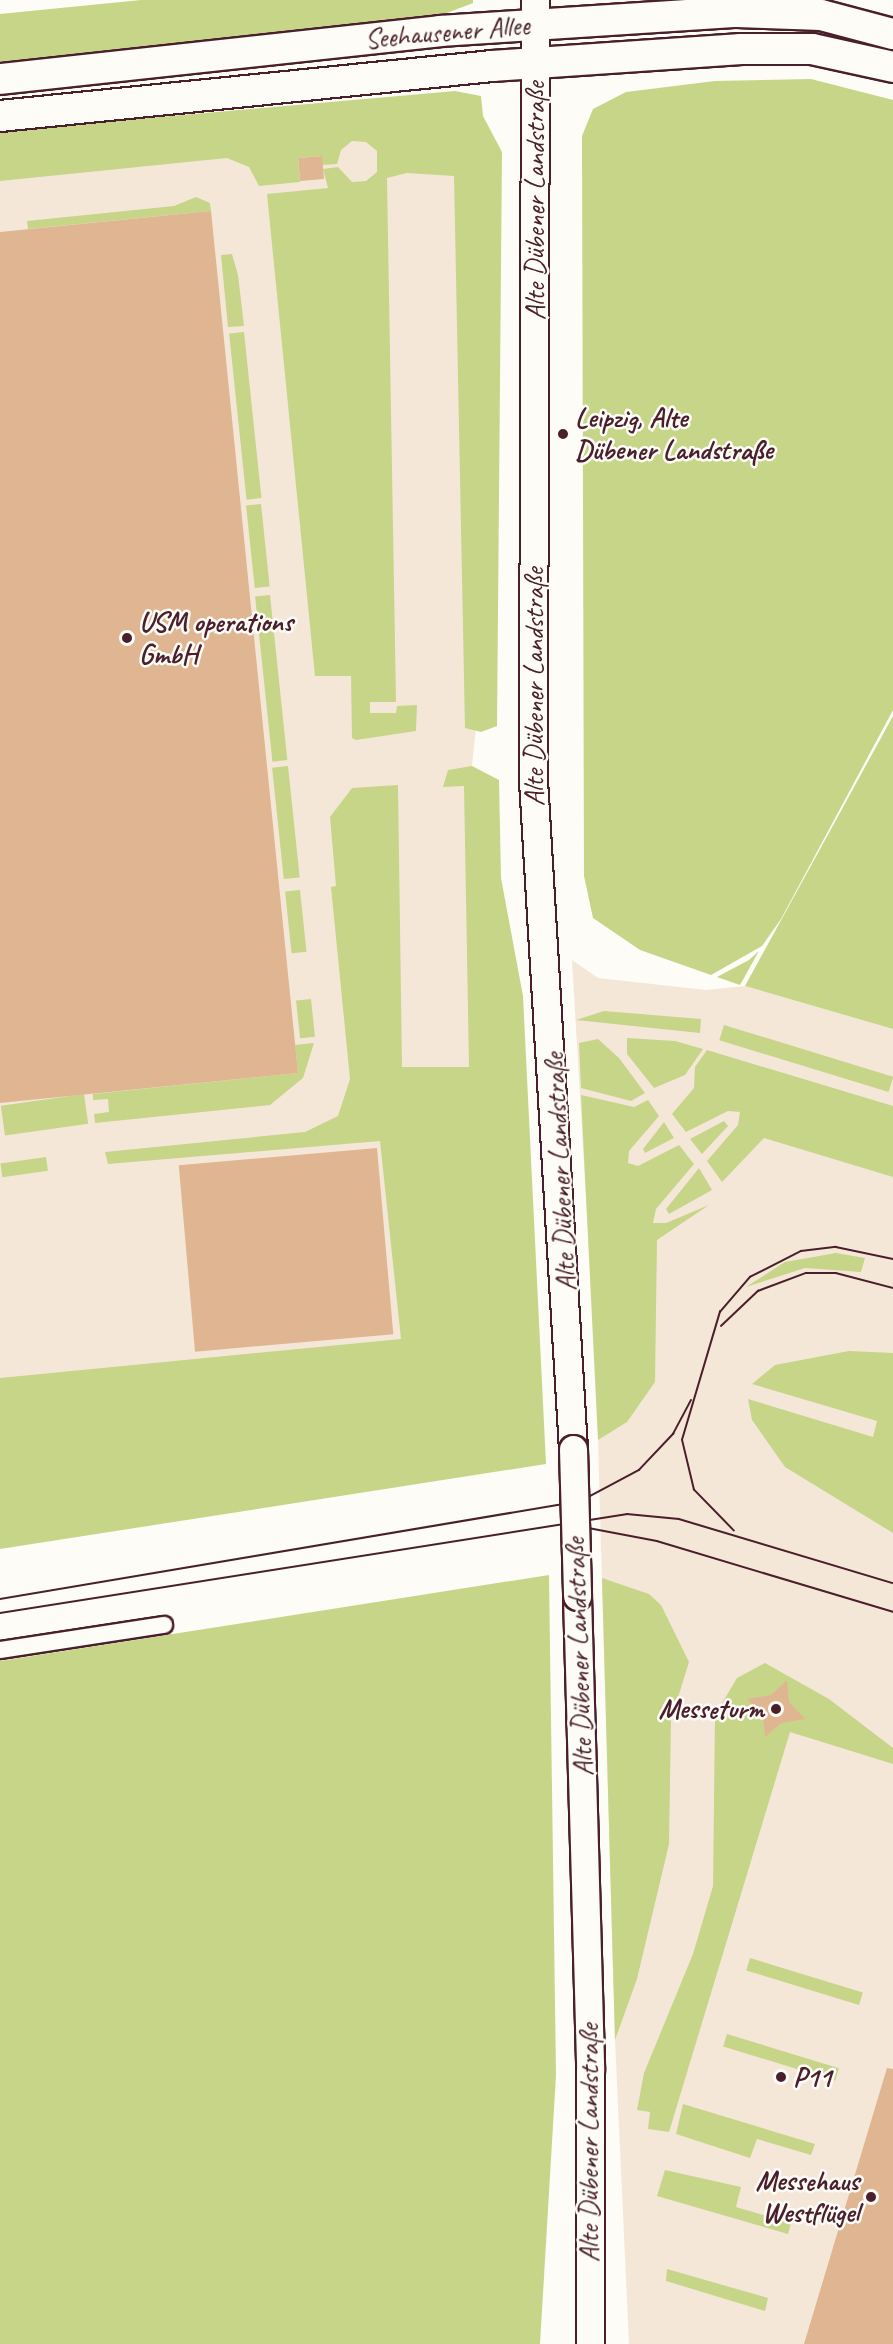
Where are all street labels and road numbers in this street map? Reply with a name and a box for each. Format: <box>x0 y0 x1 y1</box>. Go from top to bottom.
street label: Seehausener Allee <box>363 8 531 56</box>
street label: Alte Dübener Landstraße <box>518 82 552 320</box>
street label: Alte Dübener Landstraße <box>517 568 551 806</box>
street label: Alte Dübener Landstraße <box>537 1052 583 1292</box>
street label: Alte Dübener Landstraße <box>558 1537 600 1777</box>
street label: Alte Dübener Landstraße <box>572 2024 606 2262</box>

